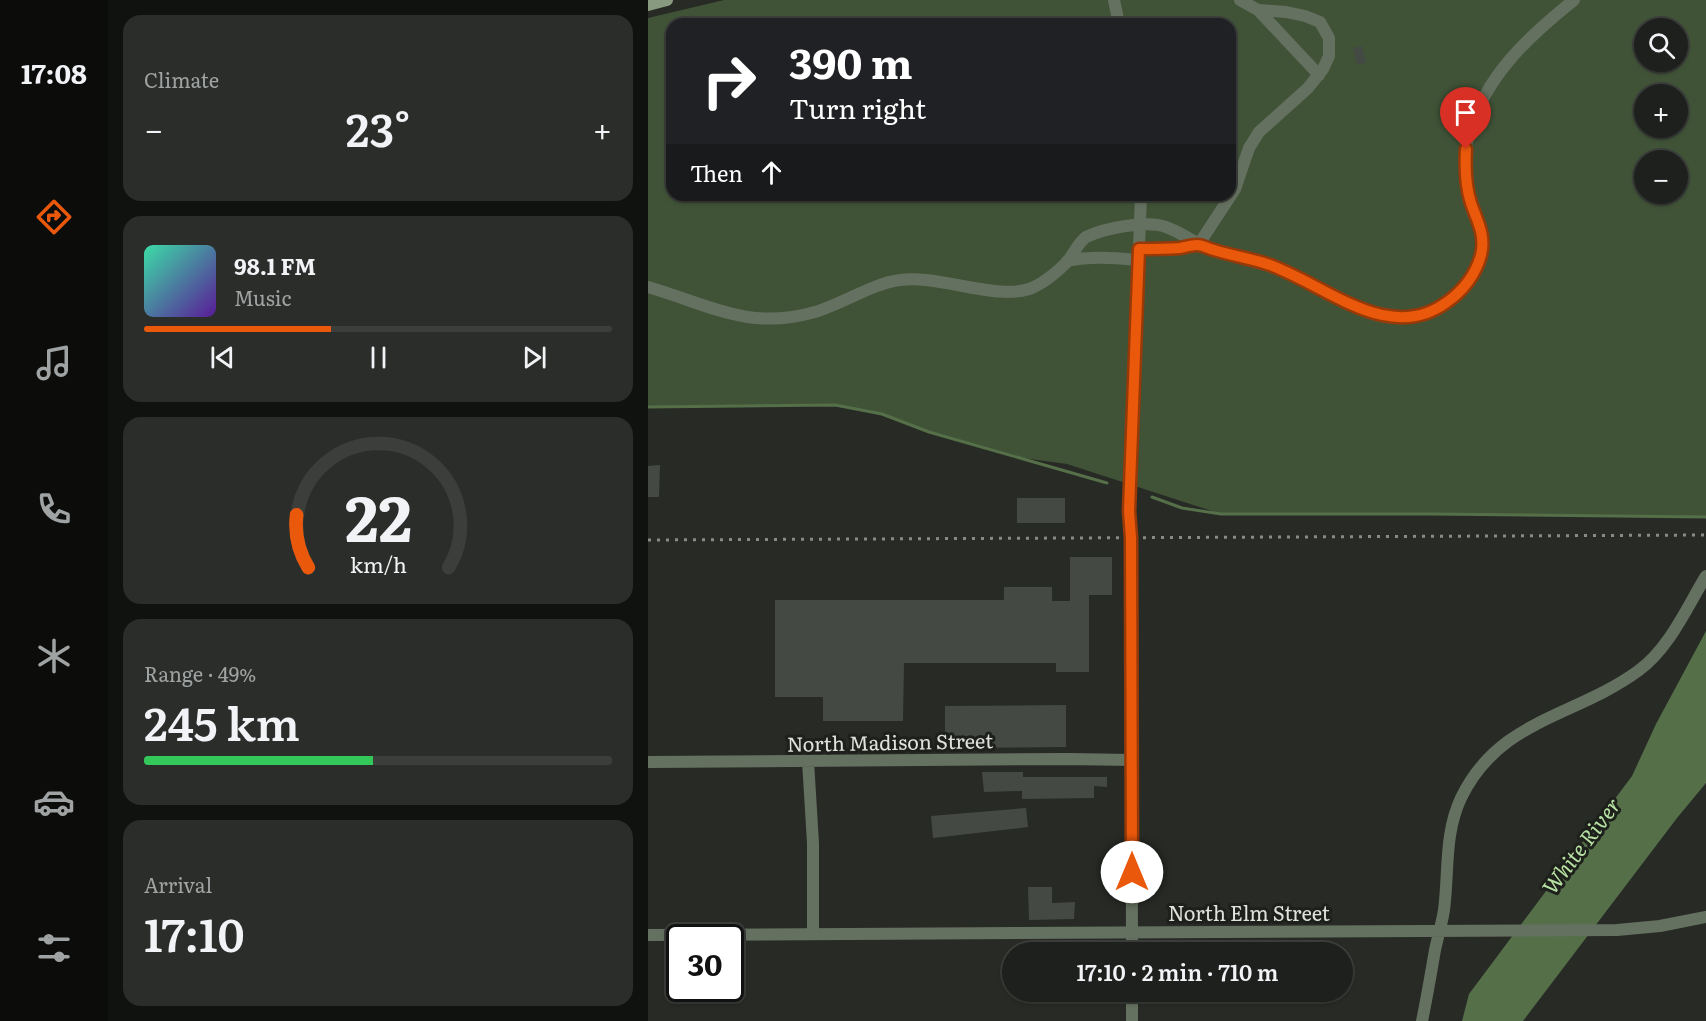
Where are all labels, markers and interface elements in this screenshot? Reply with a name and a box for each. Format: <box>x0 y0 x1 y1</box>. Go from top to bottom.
map controls <box>1634 18 1688 204</box>
button: search <box>1634 18 1688 72</box>
text: 390 m <box>789 30 913 92</box>
icon: right <box>690 42 768 120</box>
text: 17:08 <box>21 52 87 92</box>
text: Climate <box>144 64 219 94</box>
button: + <box>1634 84 1688 138</box>
text: Turn right <box>789 87 926 127</box>
pin <box>1440 87 1491 149</box>
text: 23° <box>346 94 410 161</box>
icon: arrive <box>1449 96 1482 129</box>
text: − <box>144 103 163 152</box>
text: + <box>593 103 612 152</box>
button: − <box>1634 150 1688 204</box>
text: Then <box>690 156 743 189</box>
icon: ahead <box>755 156 788 189</box>
icon: directions <box>33 196 75 238</box>
text: 98.1 FM <box>234 249 316 282</box>
text: Music <box>234 282 291 312</box>
icon: previous <box>206 341 239 374</box>
icon: pause <box>362 341 395 374</box>
icon: next <box>518 341 551 374</box>
icon: music <box>33 342 75 384</box>
text: 22 <box>344 469 412 561</box>
icon: phone <box>33 488 75 530</box>
text: km/h <box>349 548 407 580</box>
icon: climate <box>33 635 75 677</box>
text: Range · 49% <box>144 658 256 688</box>
text: 245 km <box>144 688 300 755</box>
street label: North Madison Street <box>787 724 993 758</box>
icon: car <box>33 781 75 823</box>
water label: White River <box>1533 790 1627 900</box>
position arrow <box>1100 840 1164 904</box>
text: Arrival <box>144 869 212 899</box>
street label: North Elm Street <box>1168 897 1330 927</box>
text: 17:10 <box>144 899 245 966</box>
speed limit sign: 30 <box>666 924 744 1002</box>
icon: filters <box>33 927 75 969</box>
text: 17:10 · 2 min · 710 m <box>1077 955 1278 988</box>

